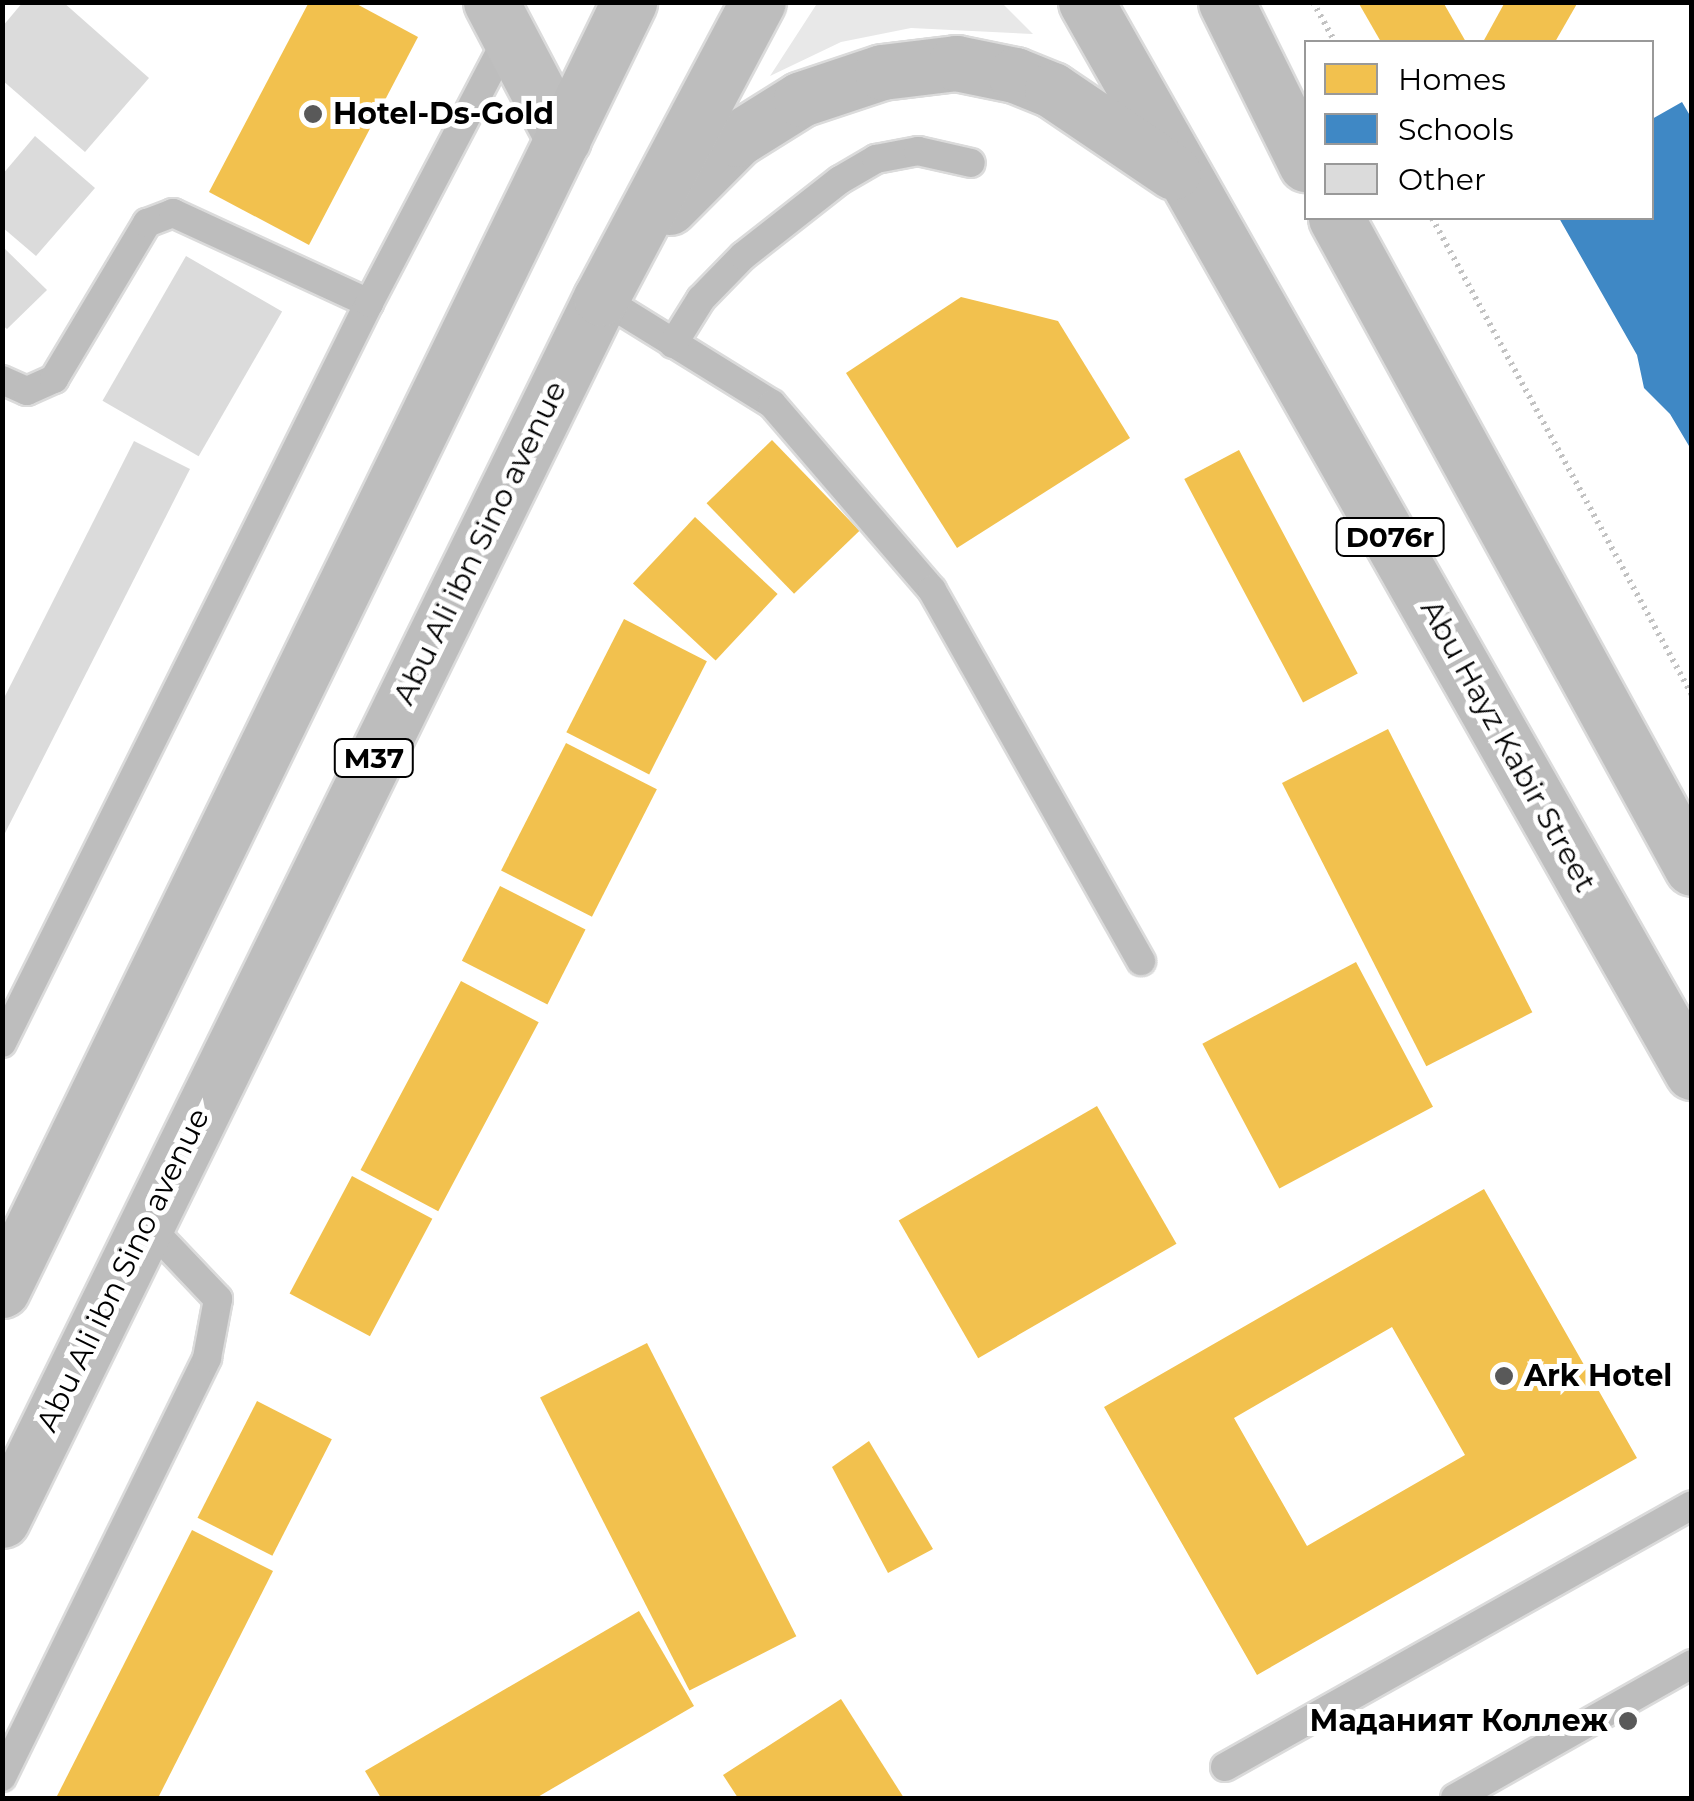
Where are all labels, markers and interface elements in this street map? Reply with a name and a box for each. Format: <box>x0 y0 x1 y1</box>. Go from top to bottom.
legend <box>1304 40 1654 220</box>
text: Homes <box>1398 61 1506 98</box>
place label: Hotel-Ds-Gold <box>333 96 554 132</box>
marker: Hotel-Ds-Gold <box>302 103 324 125</box>
text: Schools <box>1398 111 1514 148</box>
text: Other <box>1398 161 1486 198</box>
street label: Abu Ali ibn Sino avenue <box>386 375 574 711</box>
road number: D076r <box>1335 514 1445 560</box>
street label: Abu Hayz Kabir Street <box>1413 594 1603 898</box>
road number: M37 <box>332 735 416 781</box>
street label: Abu Ali ibn Sino avenue <box>29 1102 217 1438</box>
place label: Ark Hotel <box>1524 1358 1672 1394</box>
marker: Ark Hotel <box>1493 1365 1515 1387</box>
place label: Маданият Коллеж <box>1310 1703 1608 1739</box>
marker: Маданият Коллеж <box>1617 1710 1639 1732</box>

